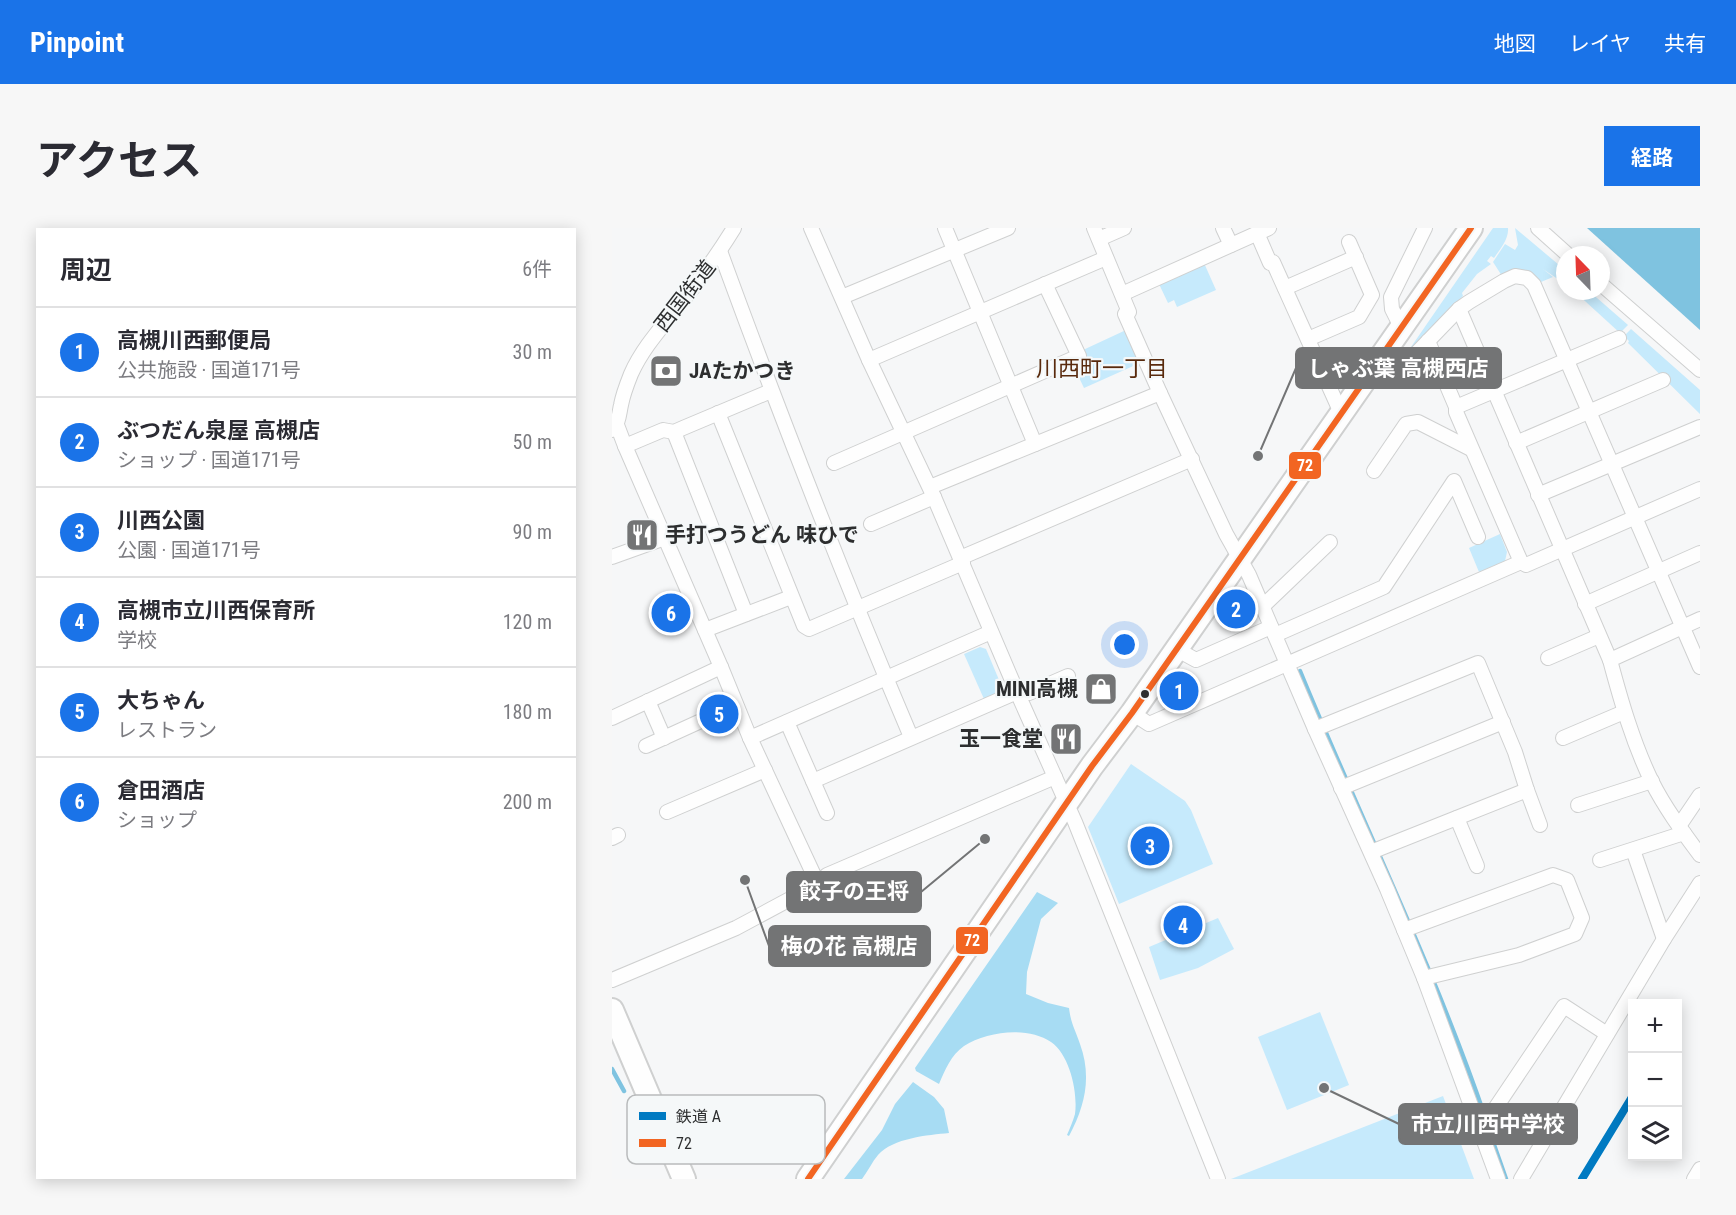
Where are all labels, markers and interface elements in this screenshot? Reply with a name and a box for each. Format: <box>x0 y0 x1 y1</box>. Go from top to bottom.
text: Pinpoint <box>30 26 124 59</box>
text: 地図 <box>1494 32 1536 56</box>
text: レイヤ <box>1569 32 1631 56</box>
text: 共有 <box>1664 32 1706 56</box>
button: 経路 <box>1604 126 1700 186</box>
text: アクセス <box>36 136 202 185</box>
north arrow <box>1556 246 1610 300</box>
text: 周辺 <box>60 255 112 285</box>
street label: 西国街道 <box>650 256 720 336</box>
text: 6件 <box>522 257 552 281</box>
text: 高槻川西郵便局 <box>117 328 271 353</box>
text: 1 <box>74 340 85 364</box>
text: 30 m <box>513 340 552 364</box>
callout: しゃぶ葉 高槻西店 <box>1296 348 1501 388</box>
bank icon: JAたかつき <box>648 353 684 389</box>
district label: 川西町一丁目 <box>1036 356 1168 381</box>
text: しゃぶ葉 高槻西店 <box>1307 356 1489 381</box>
text: 公共施設 · 国道171号 <box>117 358 301 382</box>
place label: JAたかつき <box>689 359 796 383</box>
text: ぶつだん泉屋 高槻店 <box>117 418 320 443</box>
text: 2 <box>74 430 85 454</box>
text: 50 m <box>513 430 552 454</box>
text: ショップ · 国道171号 <box>117 448 301 472</box>
line badge: 72 <box>1288 451 1322 480</box>
text: 72 <box>1297 456 1313 475</box>
text: 川西公園 <box>117 508 205 533</box>
restaurant icon: 手打つうどん 味ひで <box>624 517 660 553</box>
text: 3 <box>74 520 85 544</box>
text: 90 m <box>513 520 552 544</box>
place label: 手打つうどん 味ひで <box>665 523 859 547</box>
text: 公園 · 国道171号 <box>117 538 261 562</box>
pin: 2 <box>1216 586 1256 632</box>
pin: 6 <box>652 590 690 636</box>
text: 高槻市立川西保育所 <box>117 598 315 623</box>
text: 4 <box>74 610 85 634</box>
text: 120 m <box>503 610 552 634</box>
text: 学校 <box>117 628 157 652</box>
your location <box>1110 630 1139 659</box>
pin: 1 <box>1160 668 1198 714</box>
shop icon: MINI高槻 <box>1083 671 1119 707</box>
place label: MINI高槻 <box>996 677 1078 701</box>
text: 大ちゃん <box>117 688 205 713</box>
unlabelled marker <box>1139 688 1151 700</box>
pin: 5 <box>700 692 738 736</box>
text: 5 <box>74 700 85 724</box>
text: 180 m <box>503 700 552 724</box>
text: レストラン <box>117 718 217 742</box>
restaurant icon: 玉一食堂 <box>1048 721 1084 757</box>
place label: 玉一食堂 <box>959 727 1043 751</box>
text: 倉田酒店 <box>117 778 205 803</box>
text: 6 <box>74 790 85 814</box>
text: 200 m <box>503 790 552 814</box>
text: ショップ <box>117 808 197 832</box>
pin: 3 <box>1130 824 1170 868</box>
callout: 餃子の王将 <box>787 872 921 912</box>
text: 餃子の王将 <box>799 879 909 904</box>
pin: 4 <box>1164 902 1202 948</box>
callout: 梅の花 高槻店 <box>769 926 930 966</box>
line badge: 72 <box>955 926 989 955</box>
text: 72 <box>964 931 980 950</box>
text: 梅の花 高槻店 <box>780 934 918 959</box>
map controls <box>1628 999 1682 1161</box>
button: + <box>1628 999 1682 1053</box>
button: − <box>1628 1053 1682 1107</box>
legend <box>627 1095 825 1164</box>
callout: 市立川西中学校 <box>1399 1104 1577 1144</box>
text: 鉄道 A <box>676 1107 721 1126</box>
button: layers <box>1628 1107 1682 1161</box>
text: 市立川西中学校 <box>1411 1112 1565 1137</box>
text: 72 <box>676 1134 692 1153</box>

